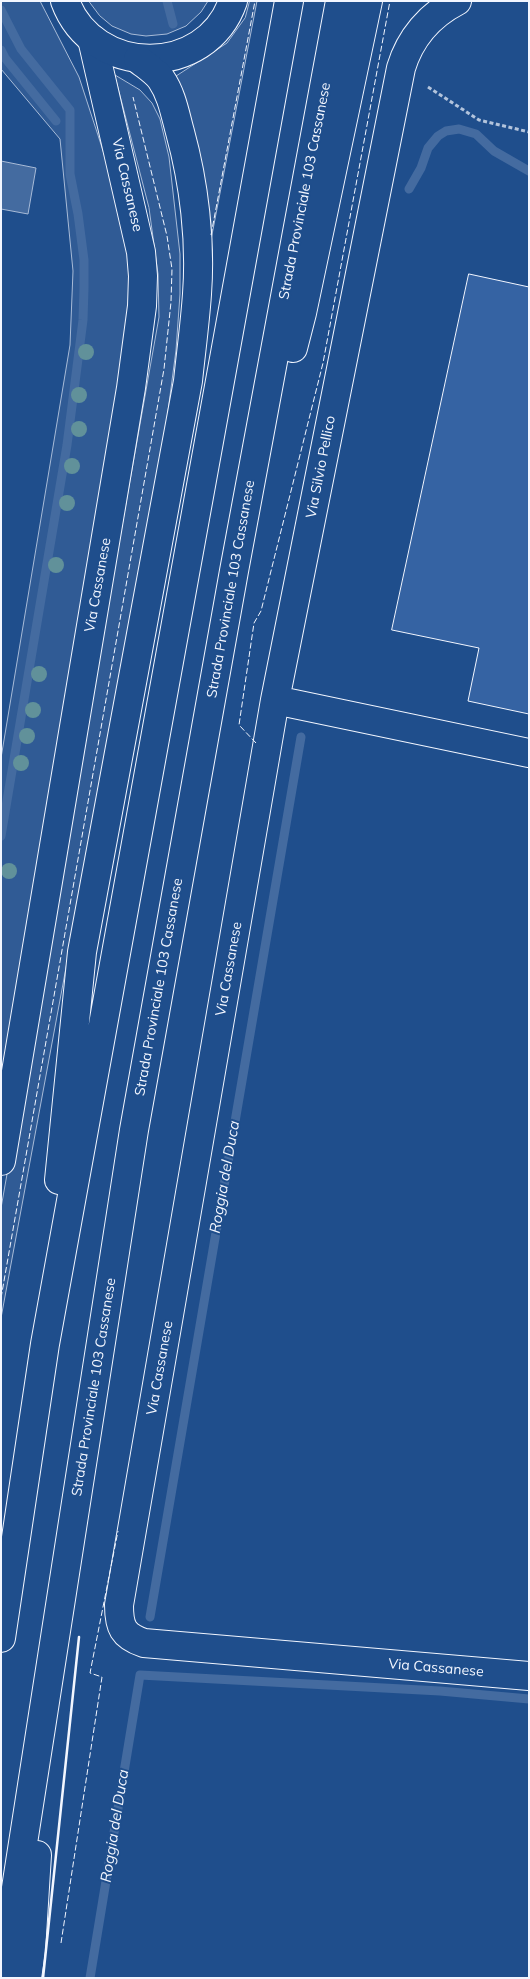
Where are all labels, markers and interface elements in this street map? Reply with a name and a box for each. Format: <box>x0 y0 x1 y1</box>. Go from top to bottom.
street label: Strada Provinciale 103 Cassanese <box>276 81 334 301</box>
street label: Via Cassanese <box>108 137 146 233</box>
street label: Via Silvio Pellico <box>303 414 339 520</box>
street label: Strada Provinciale 103 Cassanese <box>204 479 258 699</box>
street label: Via Cassanese <box>81 536 115 634</box>
street label: Strada Provinciale 103 Cassanese <box>132 877 186 1097</box>
street label: Via Cassanese <box>212 920 246 1018</box>
water label: Roggia del Duca <box>206 1119 244 1235</box>
street label: Strada Provinciale 103 Cassanese <box>68 1277 120 1497</box>
street label: Via Cassanese <box>143 1319 177 1417</box>
street label: Via Cassanese <box>388 1655 484 1681</box>
water label: Roggia del Duca <box>97 1768 133 1884</box>

